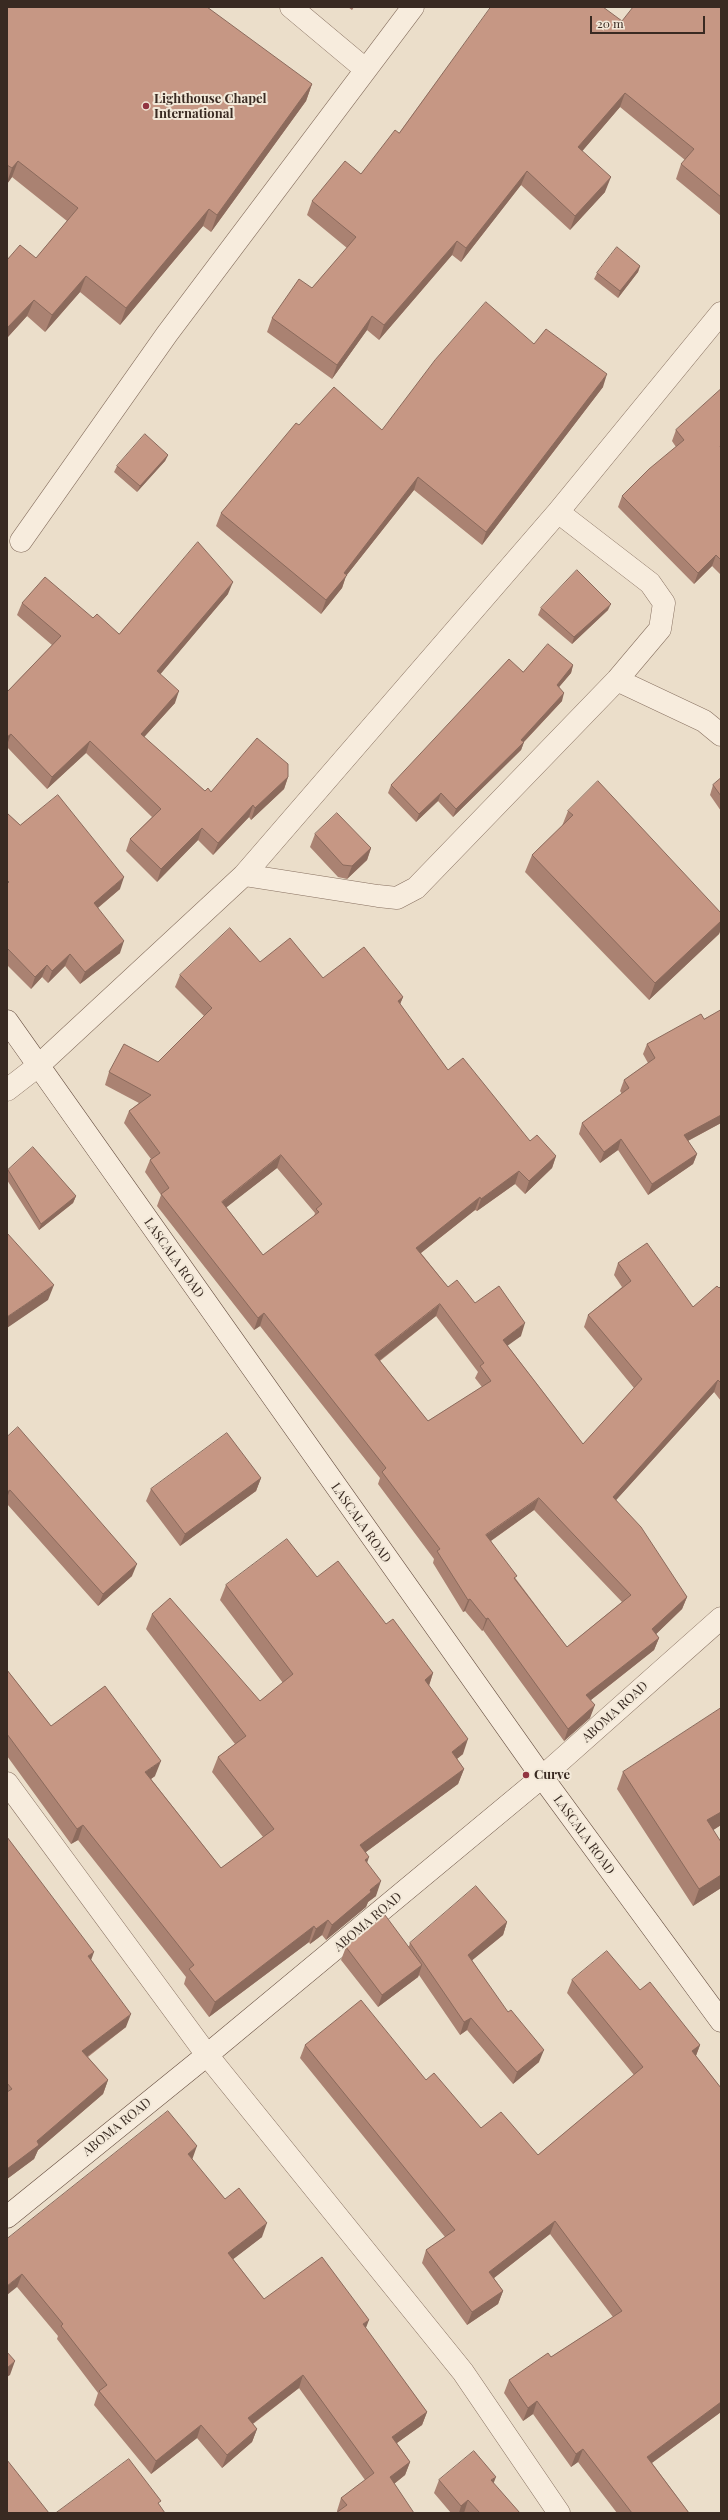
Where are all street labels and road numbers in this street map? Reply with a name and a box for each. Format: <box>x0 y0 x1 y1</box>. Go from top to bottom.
street label: LASCALA ROAD <box>141 1215 207 1301</box>
street label: LASCALA ROAD <box>328 1480 394 1566</box>
street label: ABOMA ROAD <box>579 1678 651 1746</box>
street label: LASCALA ROAD <box>550 1792 618 1878</box>
street label: ABOMA ROAD <box>331 1889 405 1955</box>
street label: ABOMA ROAD <box>80 2095 154 2159</box>

